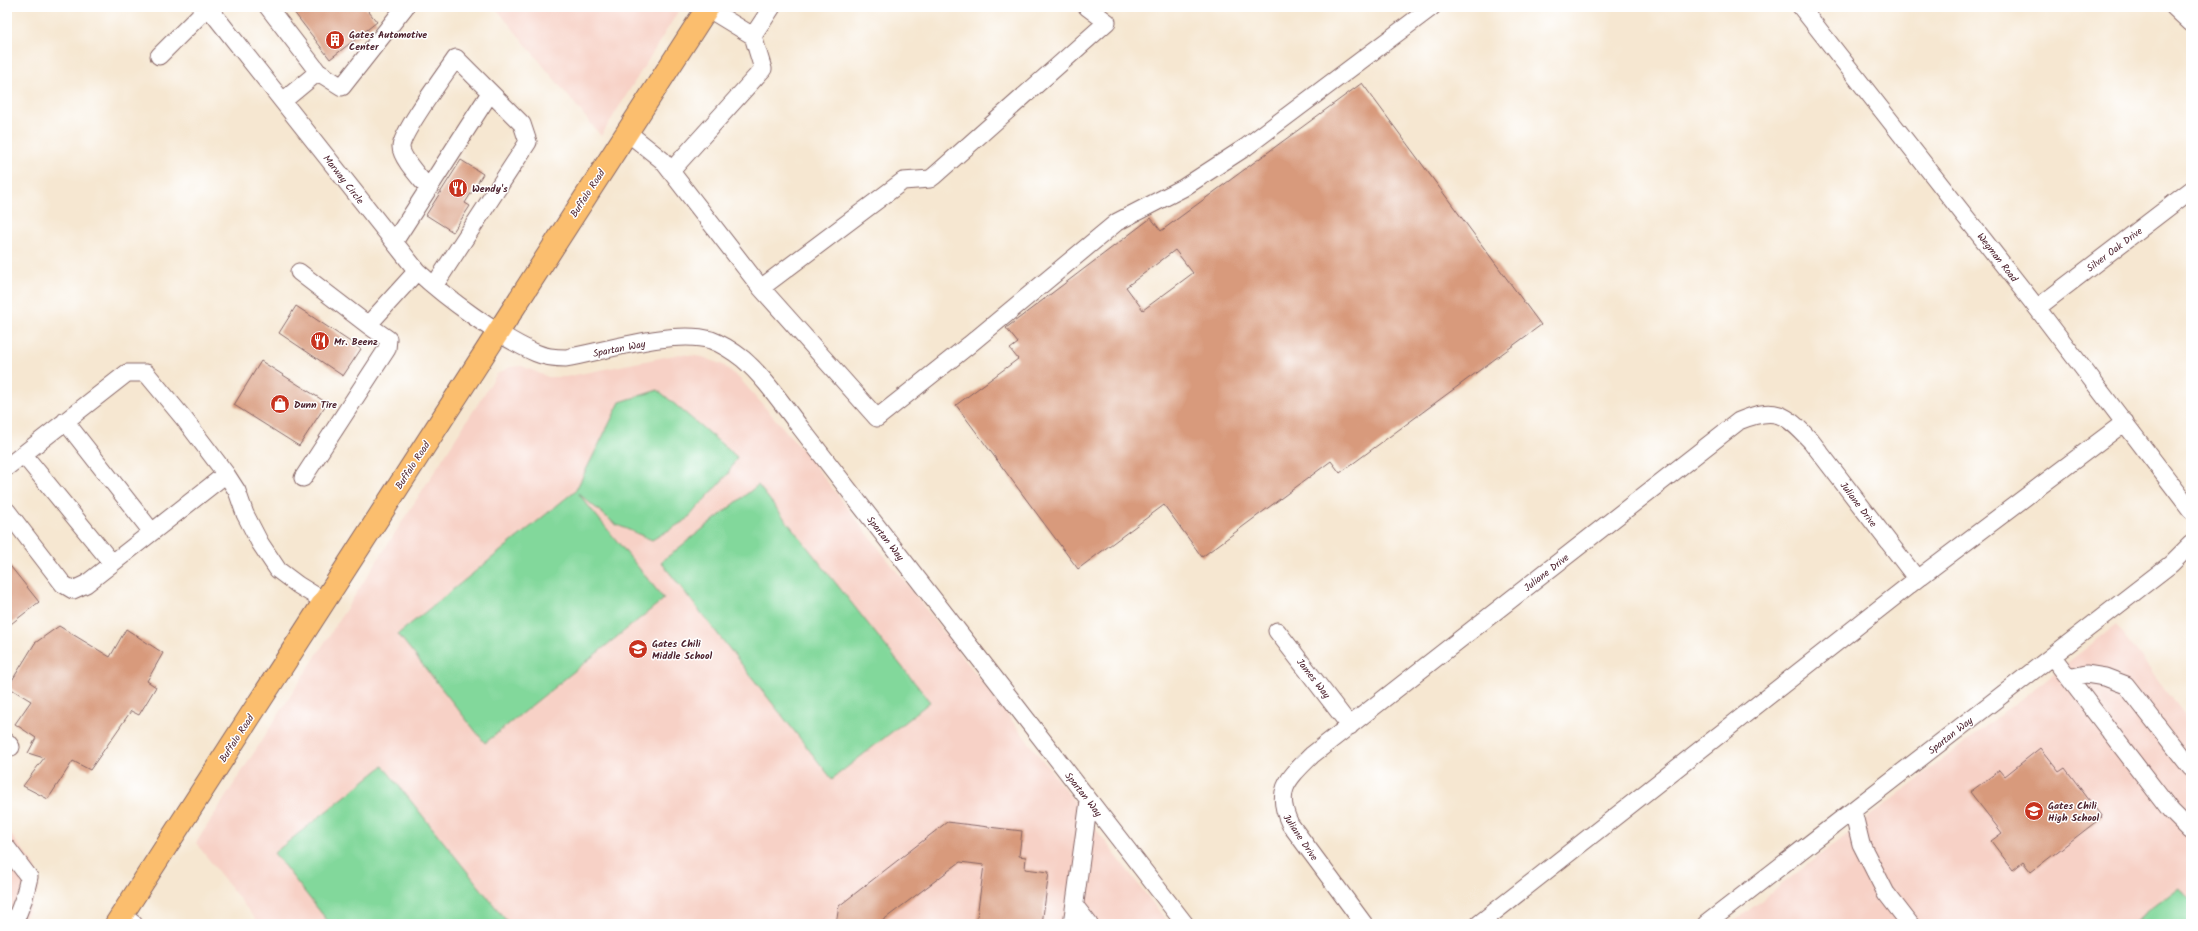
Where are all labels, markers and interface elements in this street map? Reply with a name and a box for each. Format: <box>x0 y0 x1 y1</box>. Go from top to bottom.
place label: Gates Automotive Center <box>349 27 427 55</box>
building icon: Gates Automotive Center <box>324 29 346 51</box>
street label: Marway Circle <box>319 151 368 208</box>
street label: Buffalo Road <box>566 166 610 221</box>
restaurant icon: Wendy's <box>447 177 469 199</box>
place label: Wendy's <box>472 181 508 197</box>
street label: Silver Oak Drive <box>2083 223 2146 276</box>
street label: Wegman Road <box>1973 229 2022 287</box>
restaurant icon: Mr. Beenz <box>309 330 331 352</box>
place label: Mr. Beenz <box>334 334 378 350</box>
street label: Spartan Way <box>592 336 647 362</box>
shop icon: Dunn Tire <box>269 393 291 415</box>
place label: Dunn Tire <box>294 397 337 413</box>
street label: Buffalo Road <box>391 438 435 493</box>
street label: Juliane Drive <box>1836 478 1881 531</box>
street label: Spartan Way <box>863 513 908 565</box>
street label: Juliane Drive <box>1521 550 1573 596</box>
place label: Gates Chili Middle School <box>652 636 712 664</box>
school or university icon: Gates Chili Middle School <box>627 638 649 660</box>
street label: James Way <box>1292 655 1334 702</box>
street label: Buffalo Road <box>215 711 259 766</box>
street label: Spartan Way <box>1925 713 1977 758</box>
street label: Spartan Way <box>1061 769 1106 821</box>
place label: Gates Chili High School <box>2048 798 2100 826</box>
school or university icon: Gates Chili High School <box>2023 800 2045 822</box>
street label: Juliane Drive <box>1279 811 1322 865</box>

